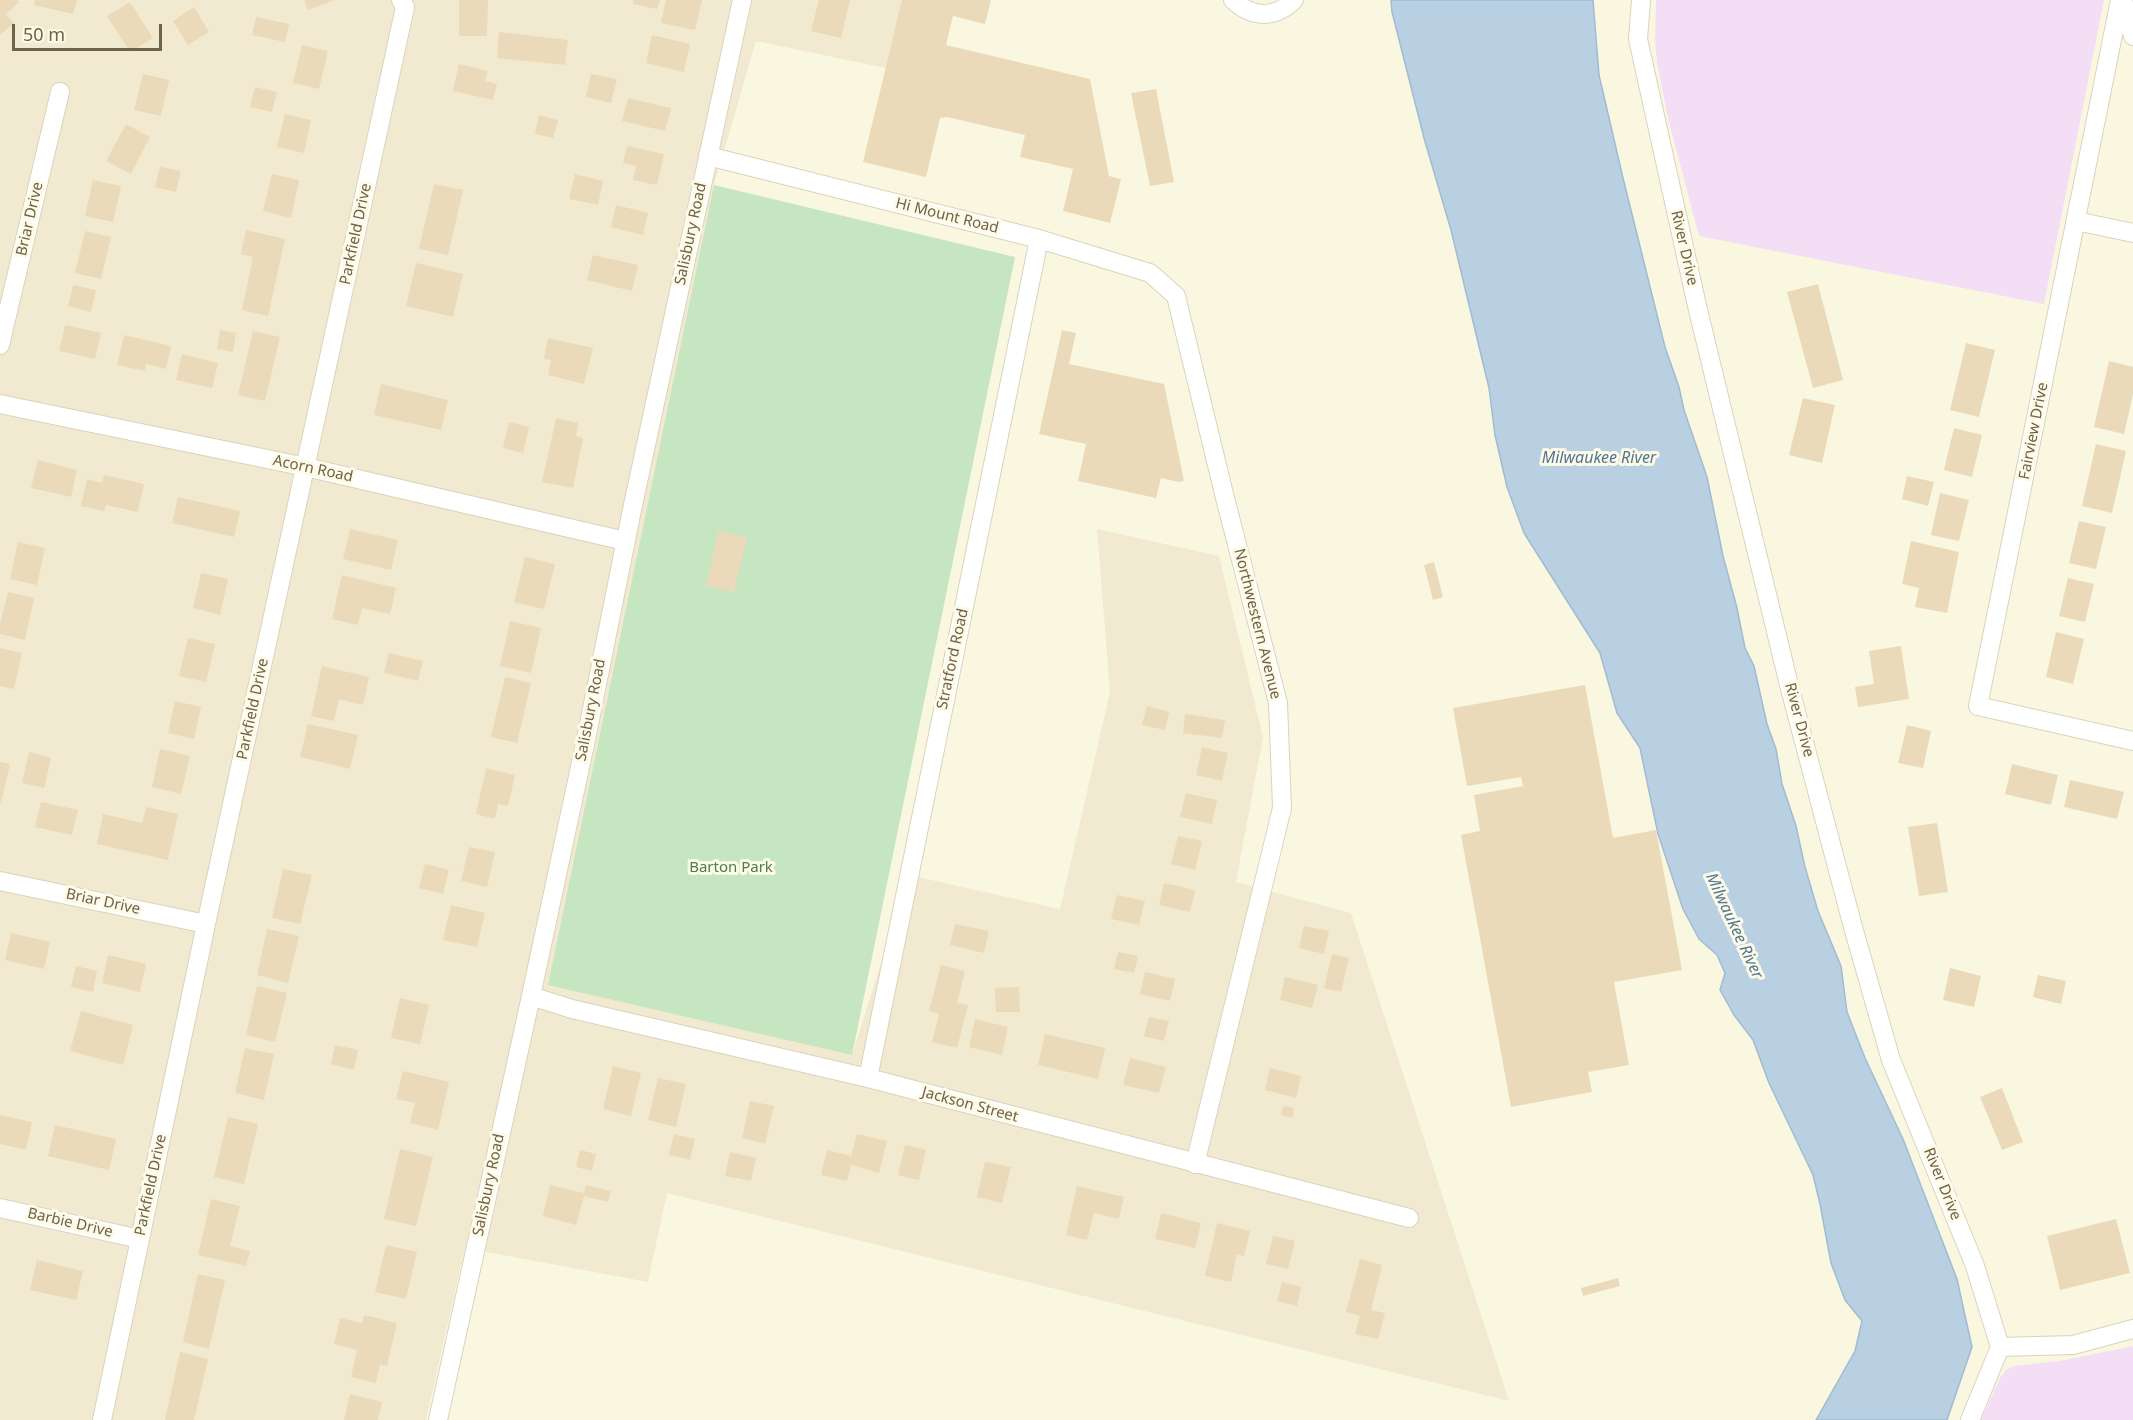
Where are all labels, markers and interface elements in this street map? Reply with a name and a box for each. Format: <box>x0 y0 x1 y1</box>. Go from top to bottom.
scale bar <box>15 12 165 50</box>
text: 50 m <box>23 22 65 46</box>
street label: Briar Drive <box>13 180 47 258</box>
street label: Salisbury Road <box>671 181 711 287</box>
street label: Parkfield Drive <box>336 182 376 286</box>
street label: Hi Mount Road <box>894 195 1000 237</box>
street label: River Drive <box>1667 209 1701 287</box>
street label: Fairview Drive <box>2016 381 2052 481</box>
water label: Milwaukee River <box>1542 448 1656 468</box>
street label: Acorn Road <box>271 452 355 486</box>
street label: Northwestern Avenue <box>1230 547 1284 701</box>
street label: Stratford Road <box>934 607 972 711</box>
street label: Parkfield Drive <box>233 657 273 761</box>
street label: Salisbury Road <box>572 657 610 763</box>
street label: River Drive <box>1780 681 1818 759</box>
park label: Barton Park <box>689 859 773 877</box>
water label: Milwaukee River <box>1701 870 1767 982</box>
street label: Briar Drive <box>64 885 142 919</box>
street label: Jackson Street <box>920 1083 1020 1127</box>
street label: Salisbury Road <box>469 1132 509 1238</box>
street label: Parkfield Drive <box>131 1133 171 1237</box>
street label: River Drive <box>1919 1145 1965 1223</box>
street label: Barbie Drive <box>26 1204 114 1242</box>

